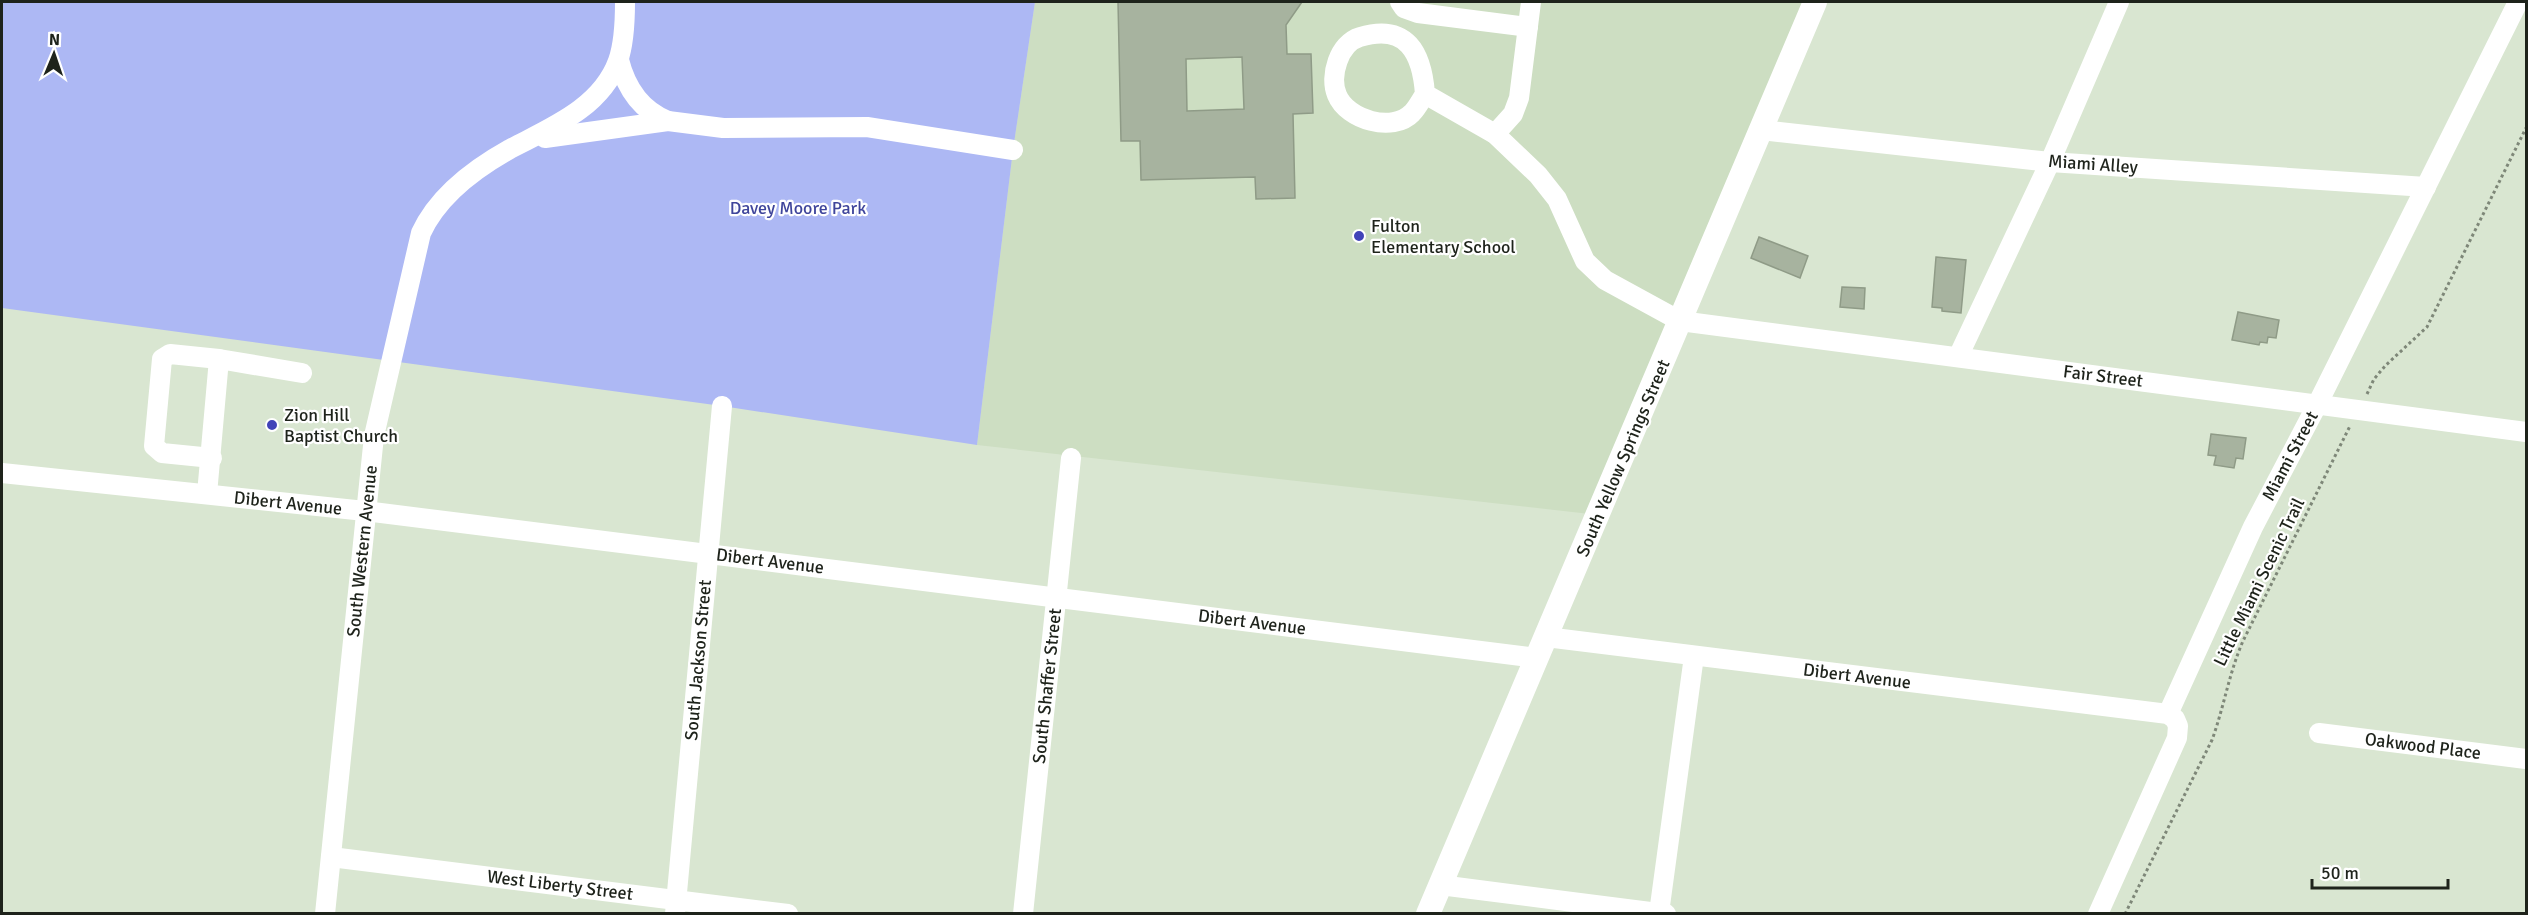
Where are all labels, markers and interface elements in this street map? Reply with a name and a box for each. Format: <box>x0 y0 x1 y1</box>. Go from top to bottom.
north arrow <box>24 24 84 84</box>
text: N <box>49 30 60 50</box>
street label: Miami Alley <box>2047 150 2139 178</box>
park label: Davey Moore Park <box>730 197 866 219</box>
place label: Fulton Elementary School <box>1371 215 1516 258</box>
marker: Fulton Elementary School <box>1352 229 1366 243</box>
street label: South Yellow Springs Street <box>1571 356 1675 560</box>
street label: Fair Street <box>2062 360 2144 392</box>
place label: Zion Hill Baptist Church <box>284 404 398 447</box>
street label: Miami Street <box>2257 407 2323 505</box>
marker: Zion Hill Baptist Church <box>265 418 279 432</box>
street label: South Western Avenue <box>342 464 382 638</box>
street label: Dibert Avenue <box>233 486 343 520</box>
street label: Little Miami Scenic Trail <box>2209 494 2309 670</box>
street label: Dibert Avenue <box>715 543 825 579</box>
street label: South Jackson Street <box>680 579 716 741</box>
street label: Dibert Avenue <box>1197 604 1307 640</box>
street label: South Shaffer Street <box>1028 607 1066 765</box>
street label: Dibert Avenue <box>1802 658 1912 694</box>
street label: Oakwood Place <box>2364 728 2482 764</box>
scale bar <box>2312 852 2448 890</box>
text: 50 m <box>2321 862 2359 884</box>
street label: West Liberty Street <box>486 865 634 905</box>

